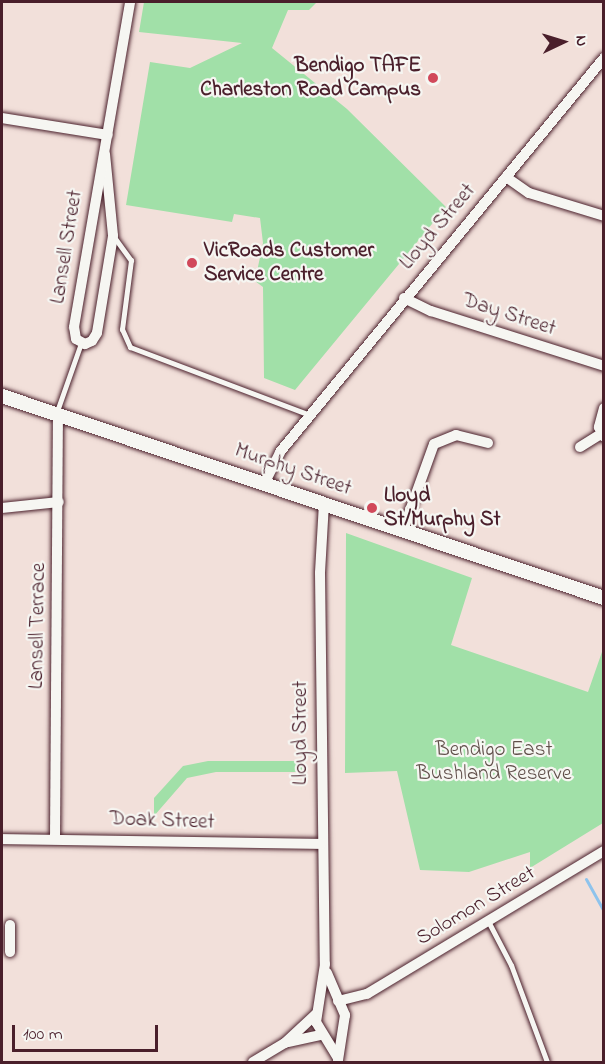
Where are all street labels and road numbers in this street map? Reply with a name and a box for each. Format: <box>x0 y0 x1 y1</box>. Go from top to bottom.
street label: Lloyd Street <box>395 179 481 275</box>
street label: Lansell Street <box>46 188 88 306</box>
street label: Day Street <box>459 288 559 342</box>
street label: Murphy Street <box>231 438 355 502</box>
street label: Lansell Terrace <box>24 563 52 689</box>
street label: Lloyd Street <box>288 681 314 785</box>
street label: Doak Street <box>109 807 215 835</box>
street label: Solomon Street <box>412 861 540 951</box>

